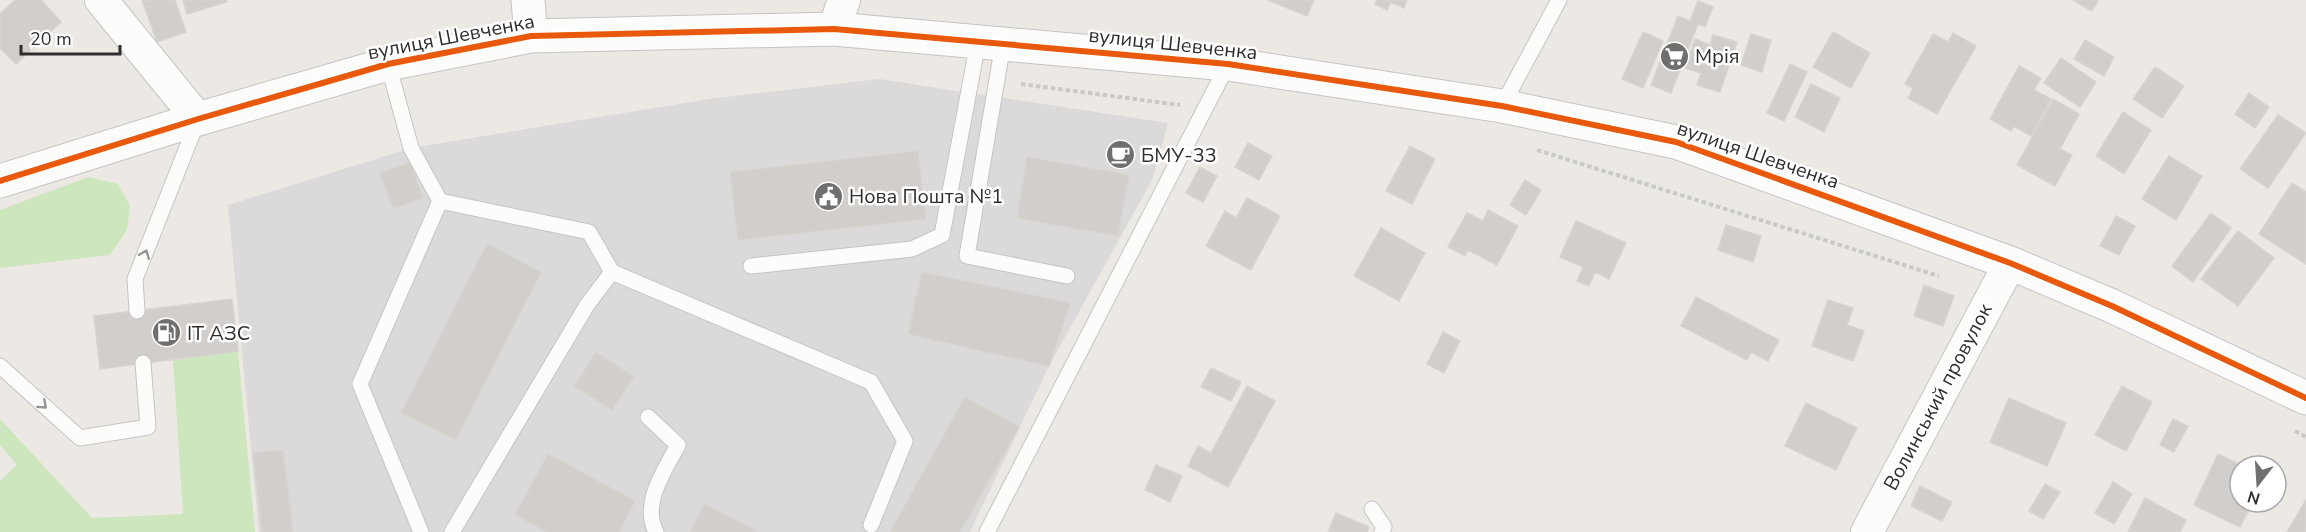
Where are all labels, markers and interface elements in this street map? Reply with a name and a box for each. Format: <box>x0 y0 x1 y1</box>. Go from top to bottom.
street label: вулиця Шевченка <box>365 8 537 66</box>
scale bar <box>21 18 120 56</box>
street label: вулиця Шевченка <box>1087 22 1259 66</box>
text: 20 m <box>30 27 72 51</box>
supermarket icon: Мрія <box>1658 40 1690 72</box>
place label: Мрія <box>1695 43 1740 70</box>
street label: вулиця Шевченка <box>1673 115 1843 195</box>
cafe icon: БМУ-33 <box>1104 139 1136 171</box>
place label: БМУ-33 <box>1141 142 1217 169</box>
public building icon: Нова Пошта №1 <box>812 180 844 212</box>
place label: Нова Пошта №1 <box>849 183 1003 210</box>
one-way arrow <box>138 250 150 261</box>
street label: Волинський провулок <box>1877 299 1999 495</box>
fuel station icon: ІТ АЗС <box>150 317 182 349</box>
place label: ІТ АЗС <box>187 320 250 347</box>
one-way arrow <box>37 398 47 409</box>
north arrow <box>2228 454 2288 514</box>
text: N <box>2245 485 2263 510</box>

